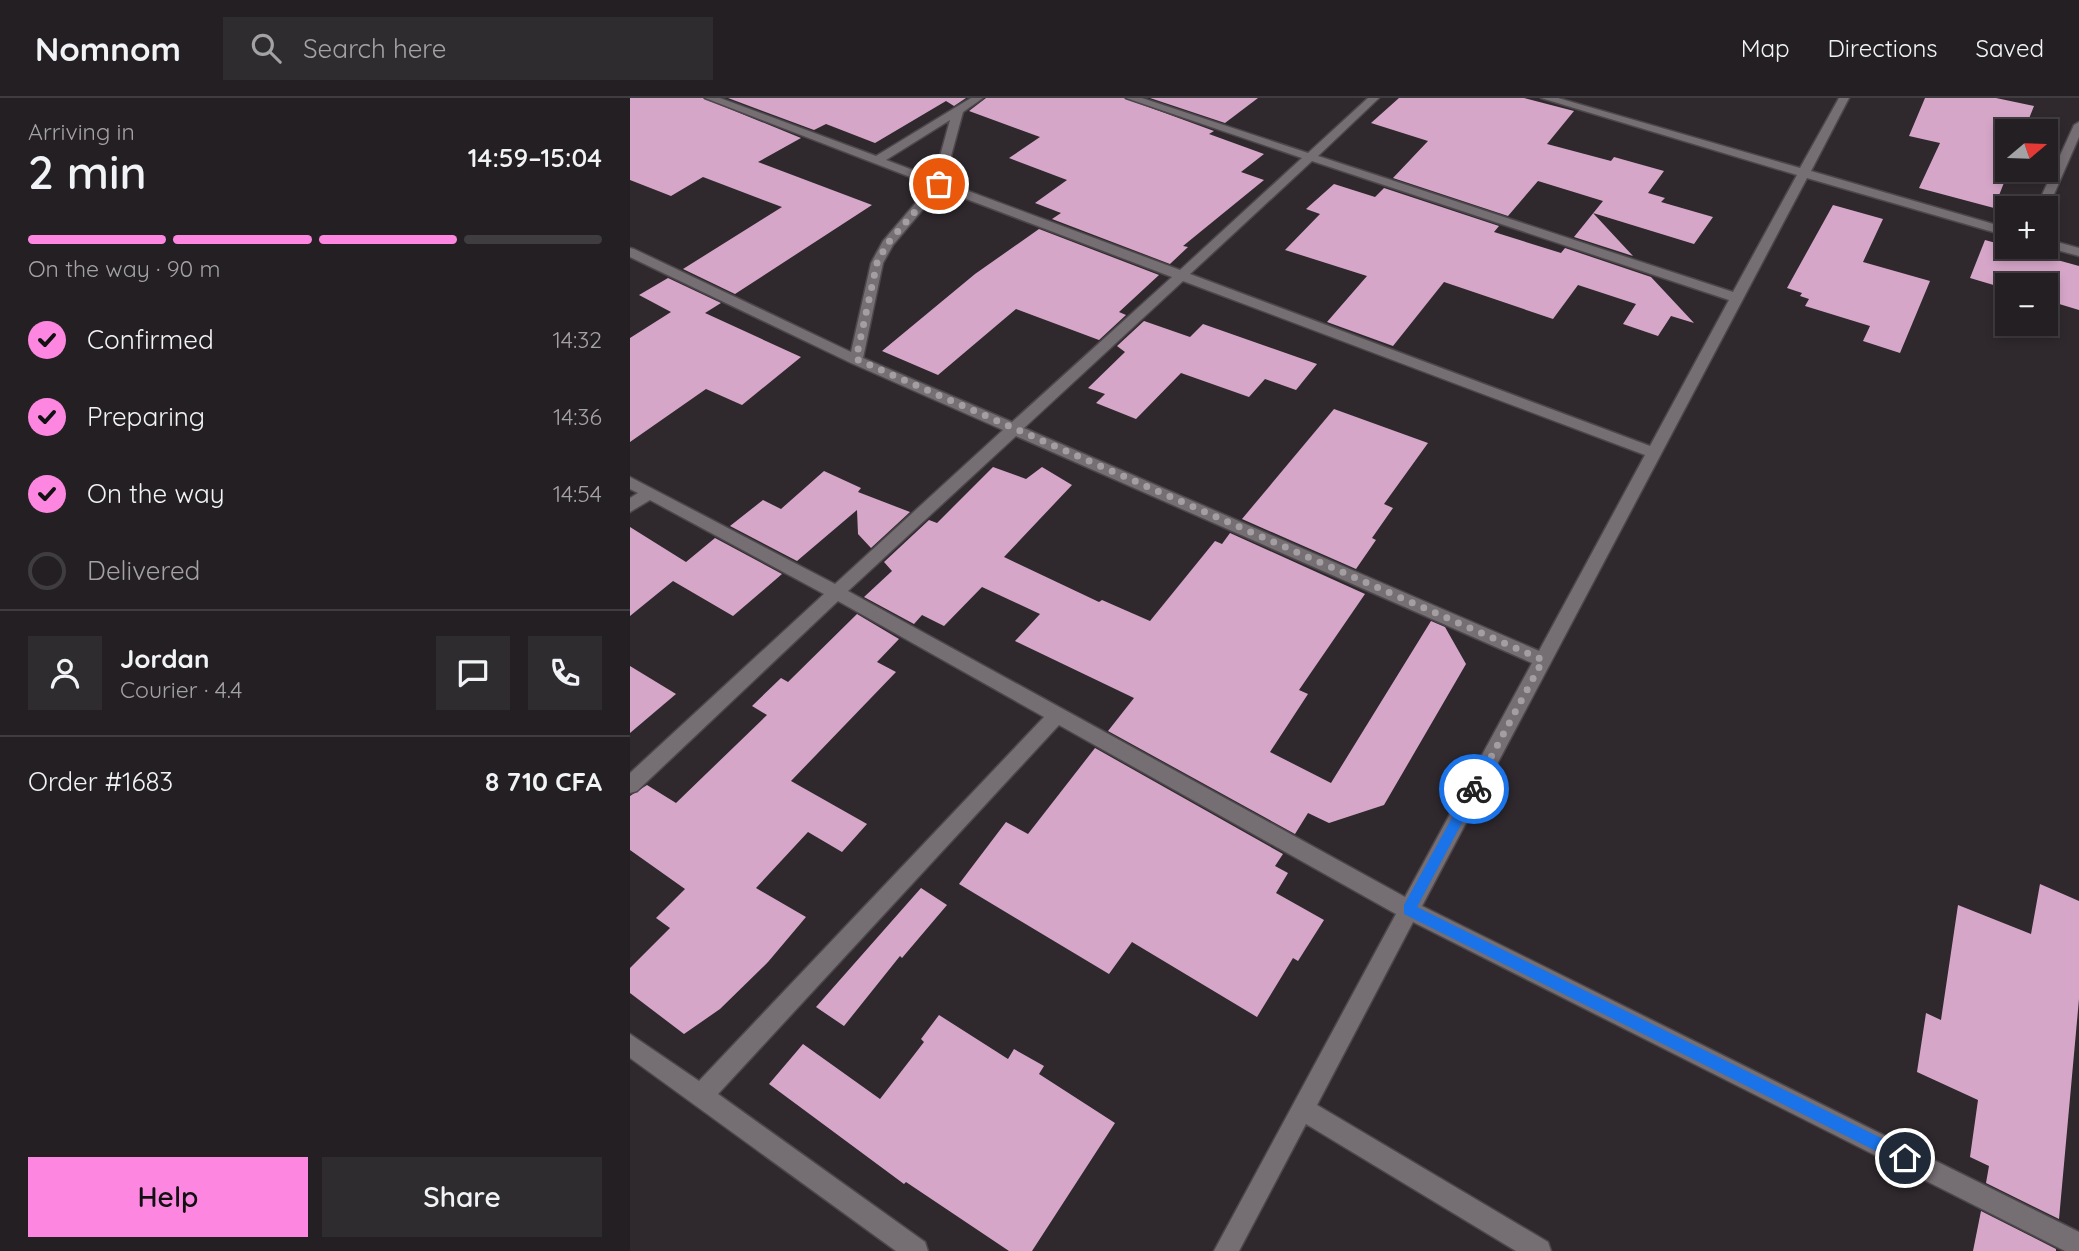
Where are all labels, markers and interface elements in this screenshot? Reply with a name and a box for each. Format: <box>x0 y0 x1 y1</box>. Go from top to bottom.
search box <box>223 17 713 80</box>
text: Nomnom <box>35 28 181 69</box>
icon: search <box>247 29 285 67</box>
text: Search here <box>303 32 447 65</box>
text: Map <box>1741 33 1790 63</box>
text: Directions <box>1828 33 1938 63</box>
text: Saved <box>1976 33 2044 63</box>
text: Arriving in <box>28 117 135 146</box>
north arrow <box>1995 119 2058 182</box>
map controls <box>1995 119 2058 336</box>
text: 14:59–15:04 <box>468 141 602 174</box>
text: 2 min <box>28 143 147 201</box>
pin <box>909 154 969 214</box>
icon: bag <box>920 165 958 203</box>
button: + <box>1995 196 2058 259</box>
text: On the way · 90 m <box>28 254 221 283</box>
button: − <box>1995 273 2058 336</box>
icon: check <box>28 321 66 359</box>
text: Confirmed <box>87 323 214 356</box>
text: 14:32 <box>553 325 602 354</box>
icon: check <box>28 398 66 436</box>
text: Preparing <box>87 400 205 433</box>
text: 14:36 <box>553 402 602 431</box>
icon: check <box>28 475 66 513</box>
text: On the way <box>87 477 225 510</box>
text: 14:54 <box>553 479 602 508</box>
text: Delivered <box>87 554 200 587</box>
button: person <box>28 636 102 710</box>
button: chat <box>436 636 510 710</box>
button: phone <box>528 636 602 710</box>
text: Jordan <box>120 642 209 675</box>
text: Courier · 4.4 <box>120 675 242 704</box>
courier <box>1439 754 1509 824</box>
text: Order #1683 <box>28 765 173 798</box>
text: 8 710 CFA <box>485 765 602 798</box>
icon: bike <box>1455 770 1493 808</box>
pin <box>1875 1128 1935 1188</box>
icon: home <box>1886 1139 1924 1177</box>
button: Help <box>28 1157 308 1237</box>
button: Share <box>322 1157 602 1237</box>

